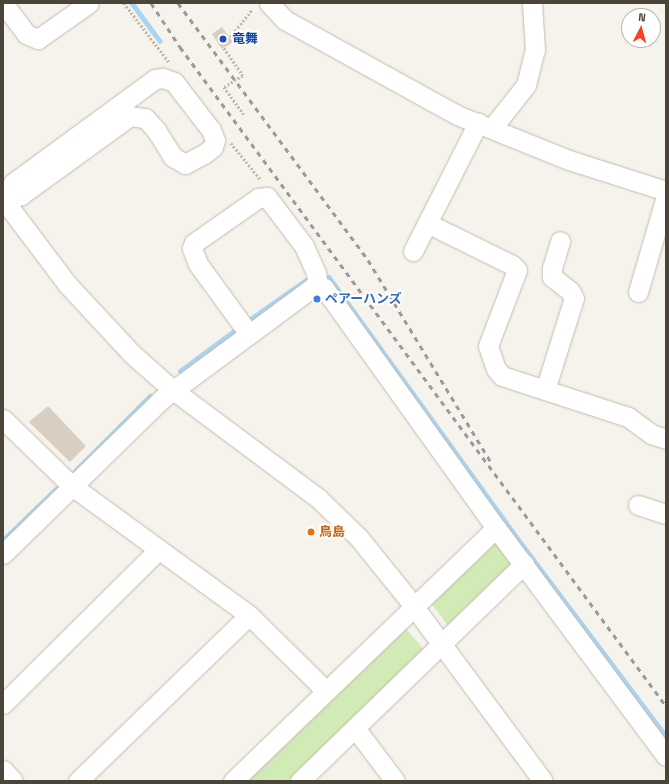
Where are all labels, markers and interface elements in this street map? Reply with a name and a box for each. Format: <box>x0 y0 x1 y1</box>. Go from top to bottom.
north arrow <box>621 8 661 48</box>
text: N <box>638 10 647 24</box>
place label: 竜舞 <box>232 31 258 47</box>
marker: 竜舞 <box>217 33 229 45</box>
place label: ペアーハンズ <box>325 291 402 307</box>
marker: ペアーハンズ <box>312 294 322 304</box>
place label: 鳥島 <box>319 524 345 540</box>
marker: 鳥島 <box>306 527 316 537</box>

